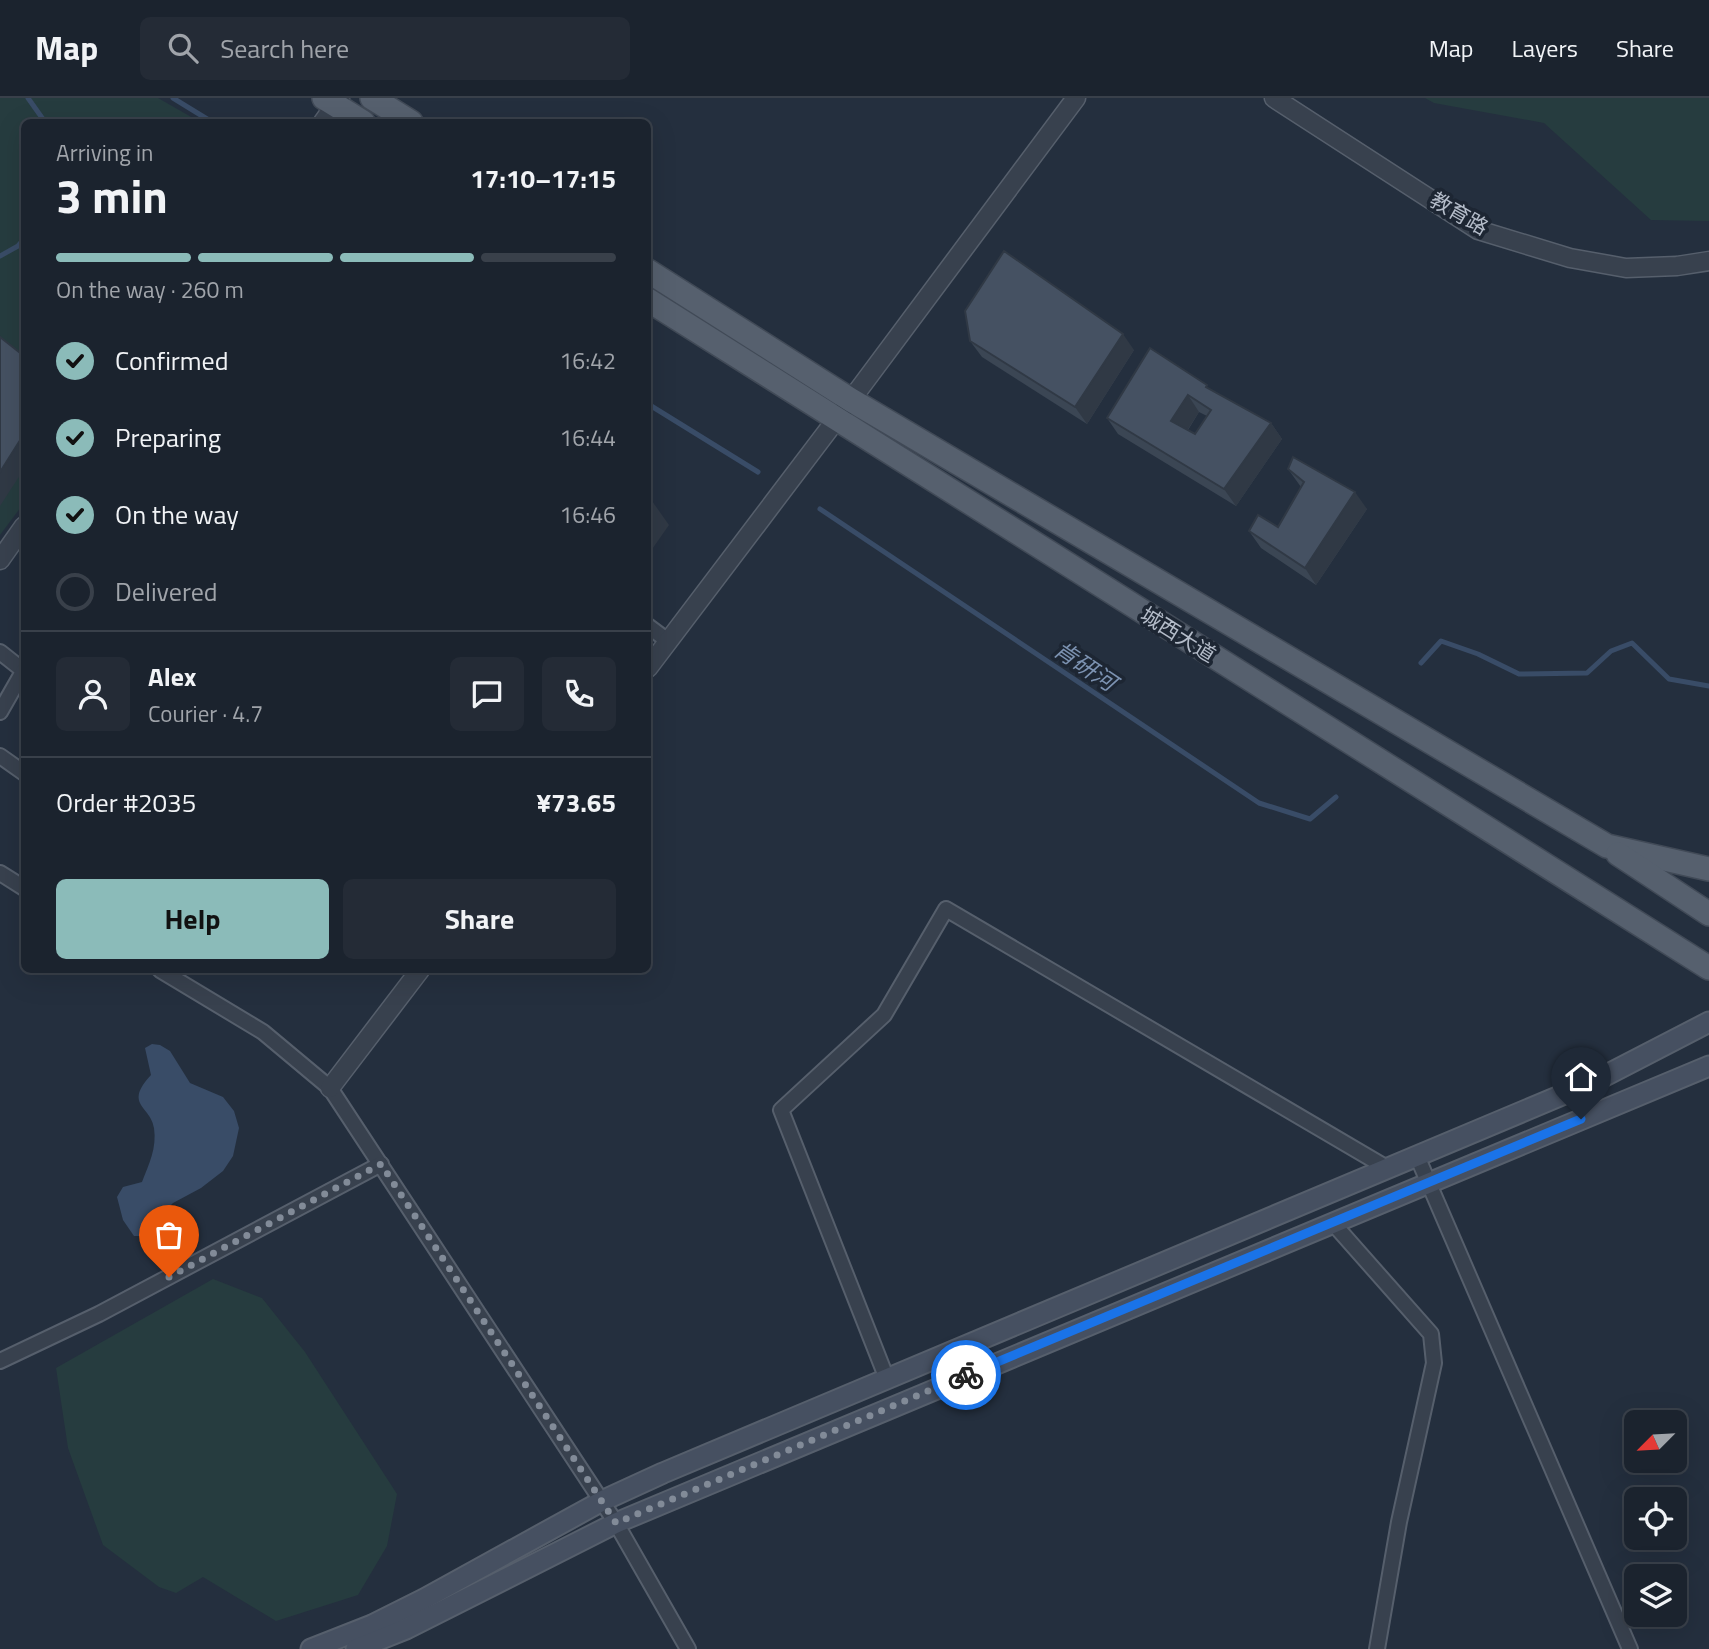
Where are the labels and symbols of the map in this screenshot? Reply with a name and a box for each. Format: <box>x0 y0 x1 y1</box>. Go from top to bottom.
street label: 教育路 <box>1424 184 1495 243</box>
street label: 城西大道 <box>1134 598 1223 670</box>
water label: 肯研河 <box>1047 632 1127 702</box>
pin <box>1551 1047 1611 1119</box>
pin <box>139 1205 199 1277</box>
courier <box>931 1340 1001 1410</box>
north arrow <box>1624 1410 1687 1474</box>

